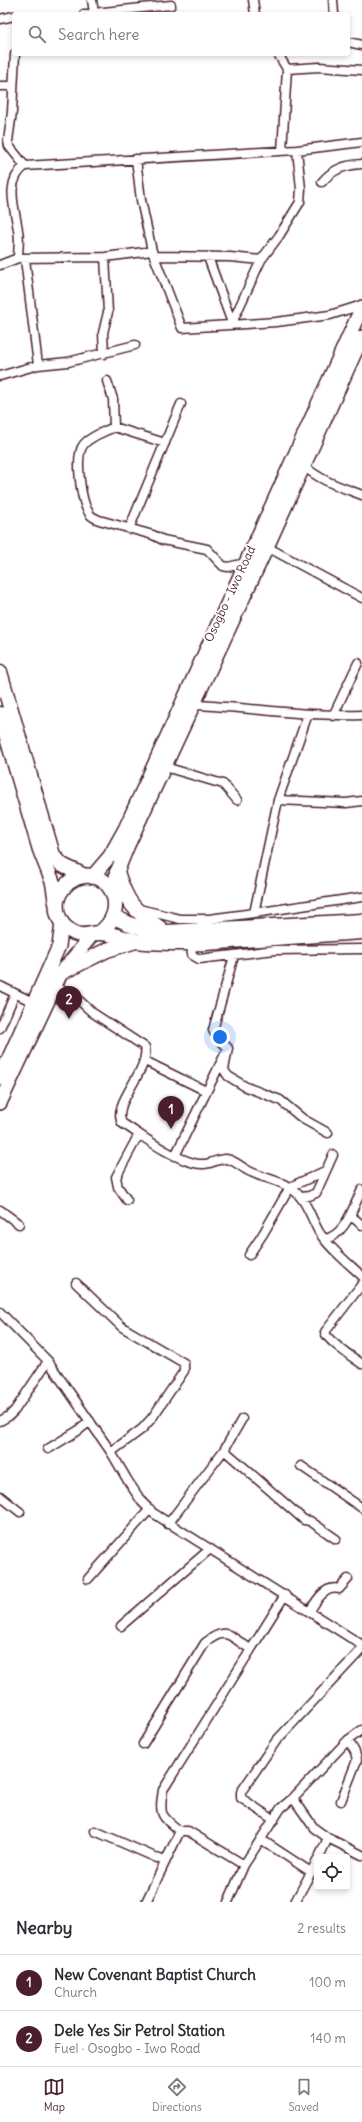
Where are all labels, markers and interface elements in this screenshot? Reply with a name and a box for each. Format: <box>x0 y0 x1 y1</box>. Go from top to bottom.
search box <box>12 12 350 56</box>
icon: search <box>26 23 48 45</box>
text: Search here <box>58 25 139 44</box>
street label: Osogbo - Iwo Road <box>201 543 258 644</box>
pin: 2 <box>56 986 82 1019</box>
your location <box>210 1027 230 1047</box>
pin: 1 <box>158 1096 184 1129</box>
map controls <box>314 1854 350 1890</box>
button: locate <box>314 1854 350 1890</box>
text: Nearby <box>16 1917 72 1939</box>
text: 2 results <box>297 1920 346 1937</box>
text: New Covenant Baptist Church <box>54 1965 256 1984</box>
text: 1 <box>26 1974 32 1991</box>
text: 100 m <box>309 1974 346 1991</box>
text: Church <box>54 1984 97 2001</box>
text: Dele Yes Sir Petrol Station <box>54 2021 225 2040</box>
text: 2 <box>25 2030 33 2047</box>
text: 140 m <box>310 2030 346 2047</box>
text: Fuel · Osogbo - Iwo Road <box>54 2040 200 2057</box>
tab: Map <box>43 2076 65 2114</box>
tab: Directions <box>152 2076 202 2114</box>
tab: Saved <box>288 2076 319 2114</box>

